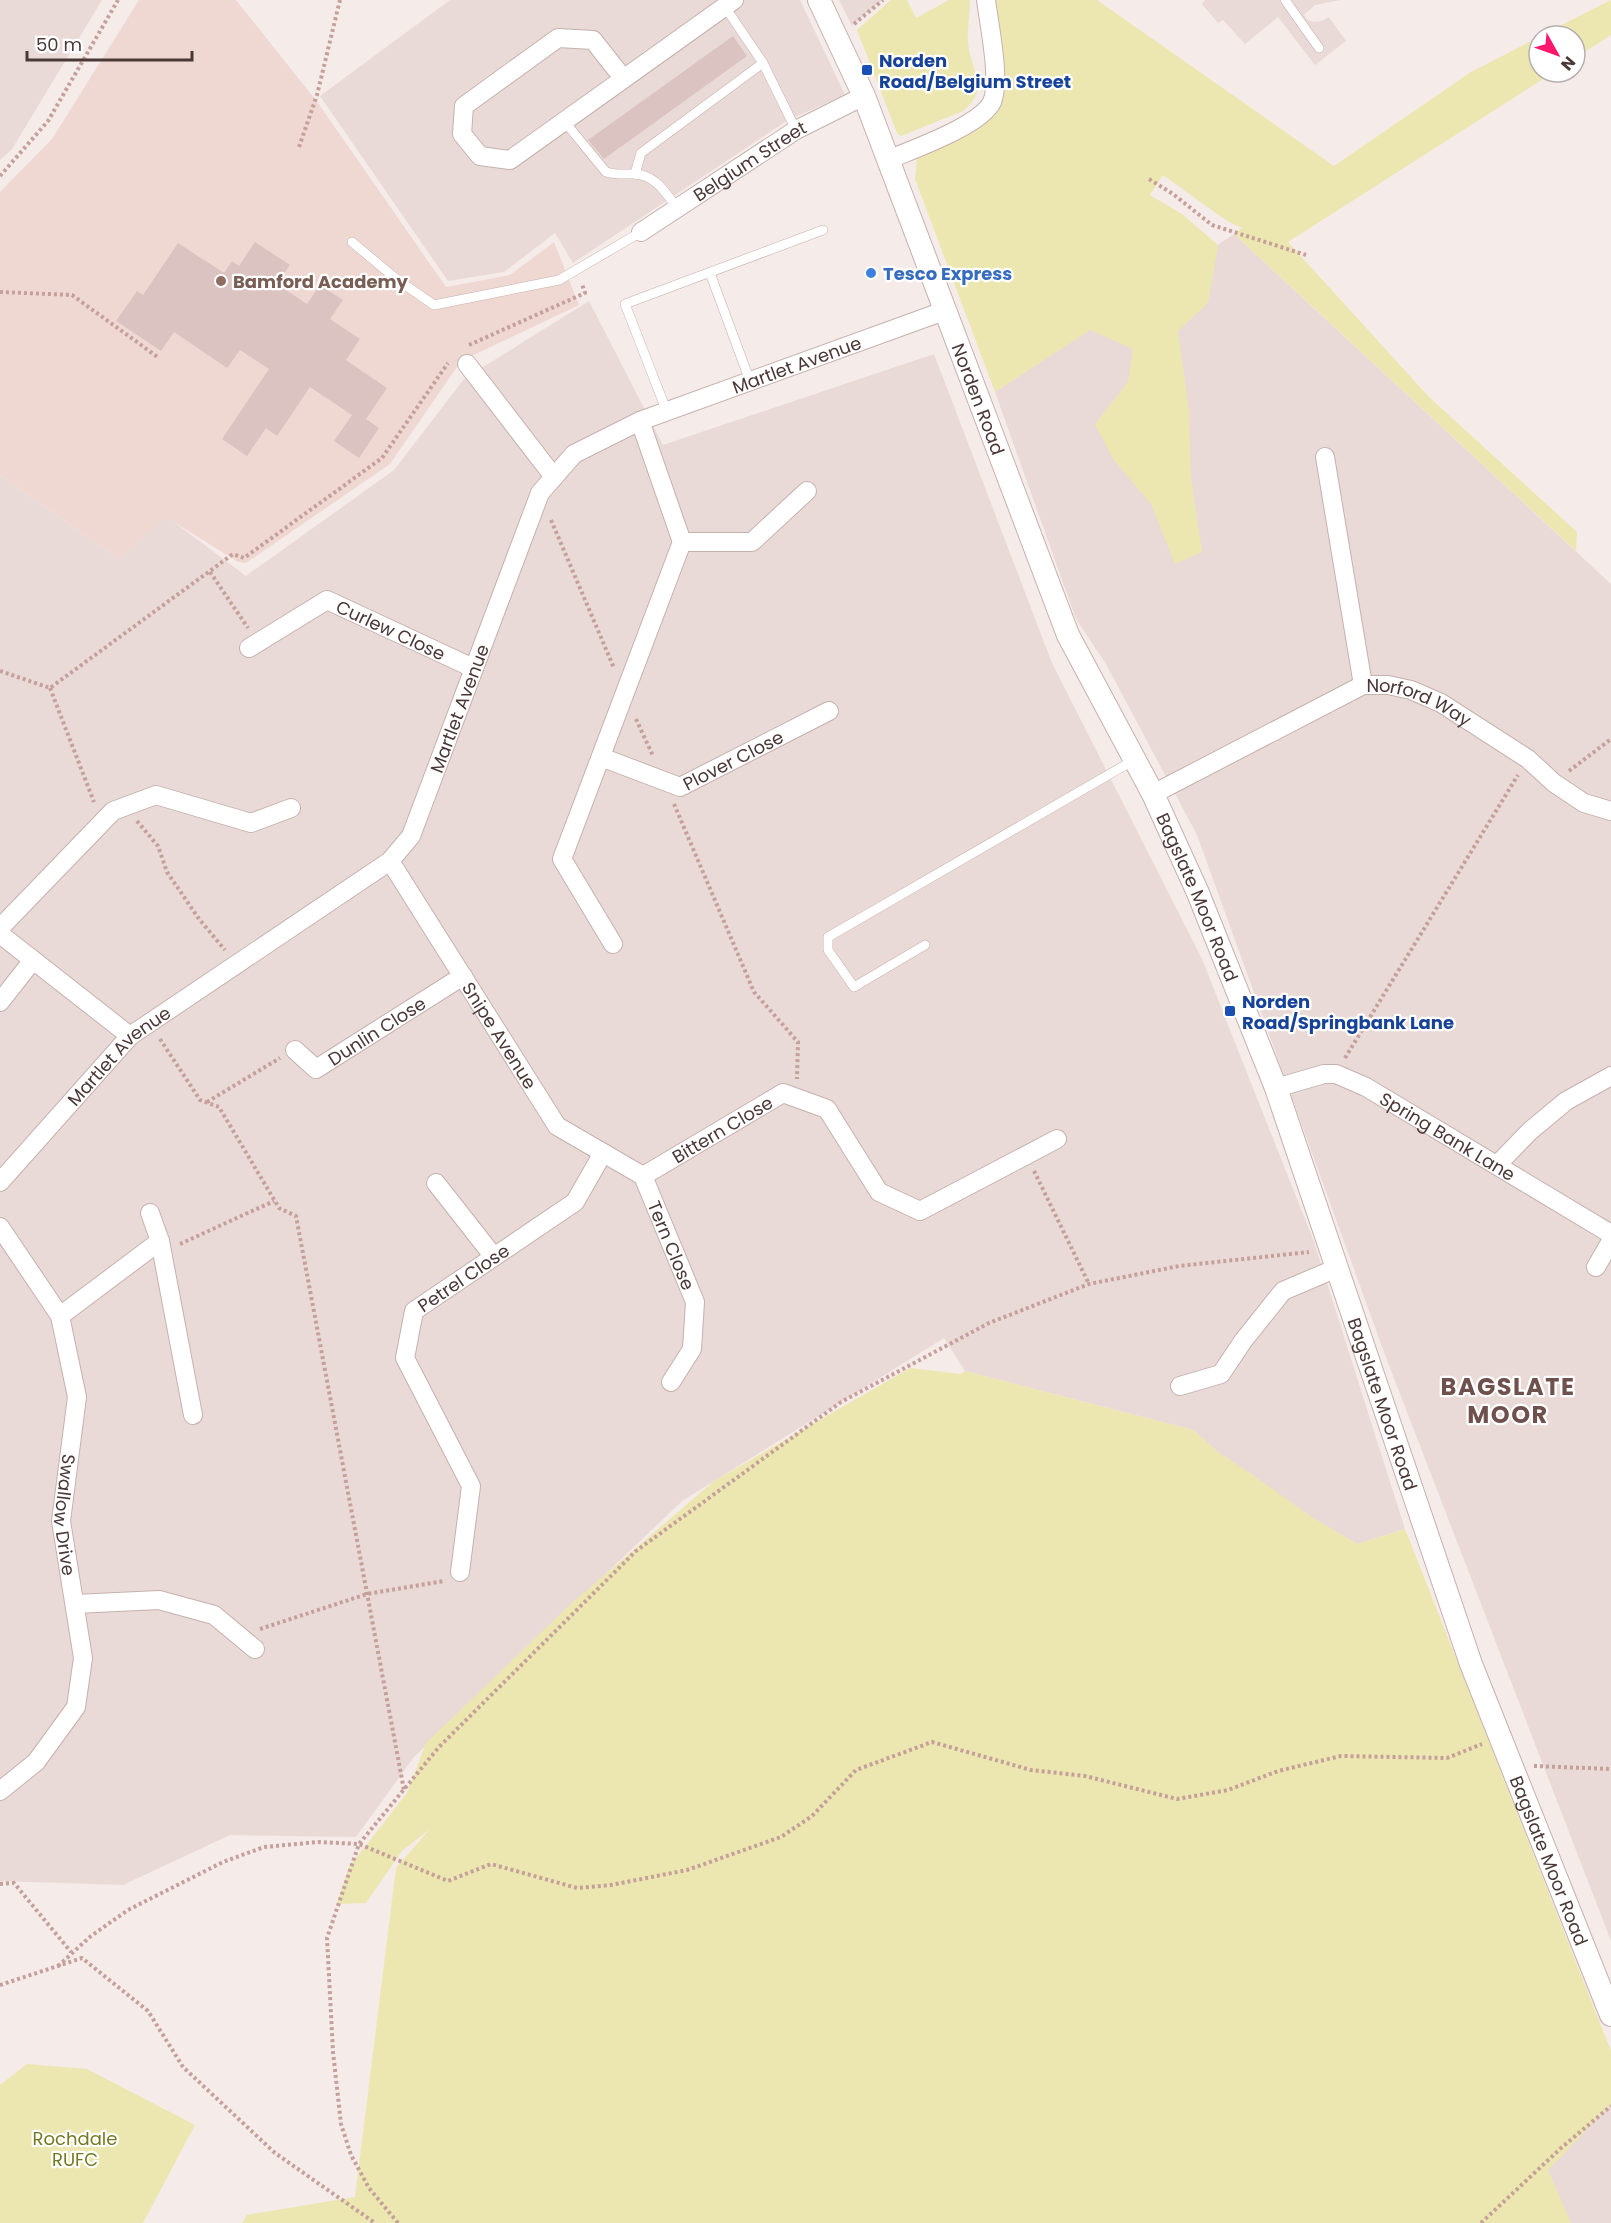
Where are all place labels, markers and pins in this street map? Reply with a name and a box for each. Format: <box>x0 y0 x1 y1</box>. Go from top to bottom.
place label: Norden Road/Belgium Street <box>879 48 1071 94</box>
marker: Norden Road/Belgium Street <box>860 63 874 77</box>
place label: Tesco Express <box>883 261 1012 286</box>
marker: Tesco Express <box>864 266 878 280</box>
place label: Bamford Academy <box>233 269 409 294</box>
marker: Bamford Academy <box>214 274 228 288</box>
place label: Norden Road/Springbank Lane <box>1242 989 1454 1035</box>
marker: Norden Road/Springbank Lane <box>1223 1004 1237 1018</box>

